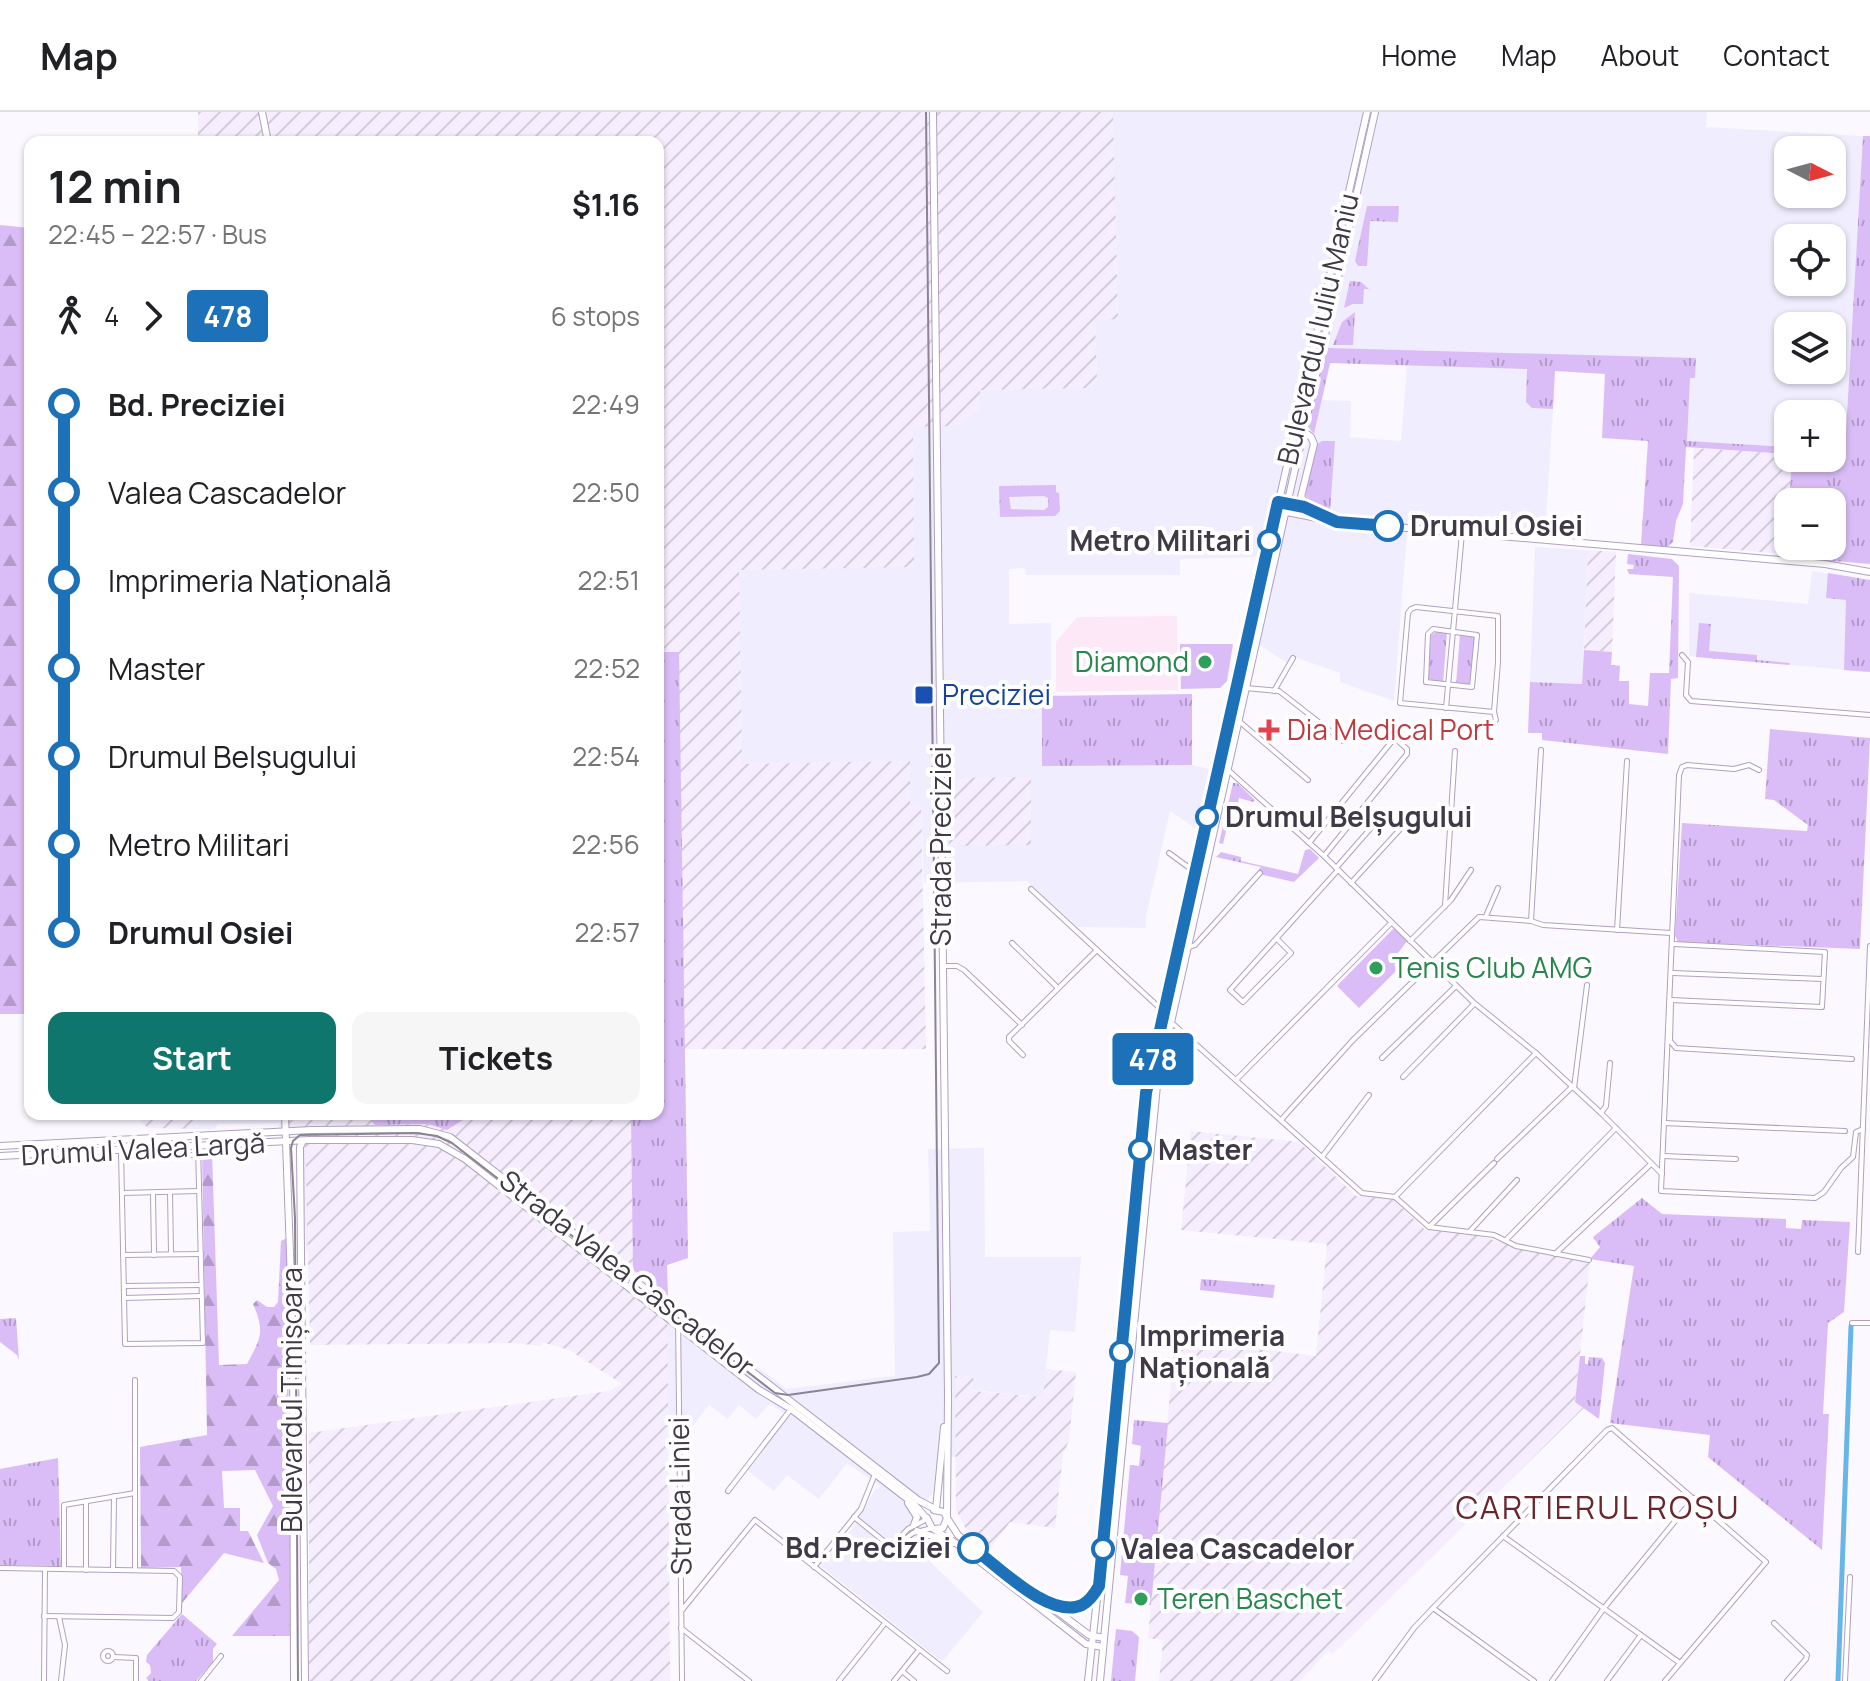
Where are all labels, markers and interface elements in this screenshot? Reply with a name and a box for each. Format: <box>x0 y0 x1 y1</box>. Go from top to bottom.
text: Map <box>40 29 118 81</box>
text: Home <box>1381 36 1457 74</box>
text: Map <box>1501 36 1557 74</box>
text: About <box>1601 36 1679 74</box>
text: Contact <box>1723 36 1830 74</box>
north arrow <box>1774 136 1846 208</box>
map controls <box>1774 136 1846 560</box>
text: 12 min <box>48 156 182 216</box>
text: $1.16 <box>572 184 640 225</box>
street label: Bulevardul Iuliu Maniu <box>1267 189 1367 468</box>
text: 22:45 – 22:57 · Bus <box>48 216 267 252</box>
button: locate <box>1774 224 1846 296</box>
icon: walk <box>48 294 92 338</box>
icon: forward <box>131 294 175 338</box>
text: 478 <box>203 297 252 335</box>
text: 4 <box>104 298 119 334</box>
text: 6 stops <box>551 298 640 334</box>
button: layers <box>1774 312 1846 384</box>
text: Bd. Preciziei <box>108 384 286 425</box>
text: 22:49 <box>571 386 640 422</box>
button: + <box>1774 400 1846 472</box>
text: Valea Cascadelor <box>108 472 346 513</box>
text: 22:50 <box>572 474 640 510</box>
button: − <box>1774 488 1846 560</box>
place label: Drumul Osiei <box>1410 506 1583 544</box>
marker: Drumul Osiei <box>1373 511 1403 541</box>
place label: Metro Militari <box>1070 521 1251 559</box>
marker: Metro Militari <box>1258 530 1280 552</box>
text: Imprimeria Națională <box>108 560 392 601</box>
text: 22:51 <box>577 562 640 598</box>
place label: Diamond <box>1075 642 1189 680</box>
text: Master <box>108 648 205 689</box>
text: 22:52 <box>573 650 640 686</box>
marker: Diamond <box>1196 653 1214 671</box>
place label: Preciziei <box>942 675 1051 713</box>
marker: Preciziei <box>913 684 935 706</box>
place label: Dia Medical Port <box>1287 710 1494 748</box>
marker: Dia Medical Port <box>1258 719 1280 741</box>
text: Drumul Belșugului <box>108 736 357 777</box>
text: 22:54 <box>572 738 640 774</box>
street label: Strada Preciziei <box>921 746 959 946</box>
place label: Drumul Belșugului <box>1225 797 1472 836</box>
marker: Drumul Belșugului <box>1196 806 1218 828</box>
text: Metro Militari <box>108 824 290 865</box>
text: 22:56 <box>571 826 640 862</box>
text: Drumul Osiei <box>108 912 294 953</box>
text: 22:57 <box>575 914 640 950</box>
place label: Tenis Club AMG <box>1392 948 1592 986</box>
marker: Tenis Club AMG <box>1367 959 1385 977</box>
button: Start <box>48 1012 336 1104</box>
button: Tickets <box>352 1012 640 1104</box>
line badge: 478 <box>1107 1033 1199 1085</box>
text: 478 <box>1128 1040 1178 1078</box>
street label: Drumul Valea Largă <box>20 1123 266 1173</box>
place label: Master <box>1158 1130 1253 1168</box>
marker: Master <box>1129 1139 1151 1161</box>
street label: Strada Valea Cascadelor <box>492 1161 763 1384</box>
street label: Bulevardul Timișoara <box>272 1267 310 1533</box>
place label: Imprimeria Națională <box>1139 1316 1285 1387</box>
marker: Imprimeria Națională <box>1110 1341 1132 1363</box>
street label: Strada Liniei <box>659 1417 699 1575</box>
district label: CARTIERUL ROȘU <box>1456 1485 1740 1529</box>
place label: Bd. Preciziei <box>785 1528 951 1566</box>
place label: Valea Cascadelor <box>1121 1529 1354 1567</box>
marker: Bd. Preciziei <box>958 1533 988 1563</box>
marker: Valea Cascadelor <box>1092 1538 1114 1560</box>
place label: Teren Baschet <box>1157 1579 1343 1617</box>
marker: Teren Baschet <box>1132 1590 1150 1608</box>

